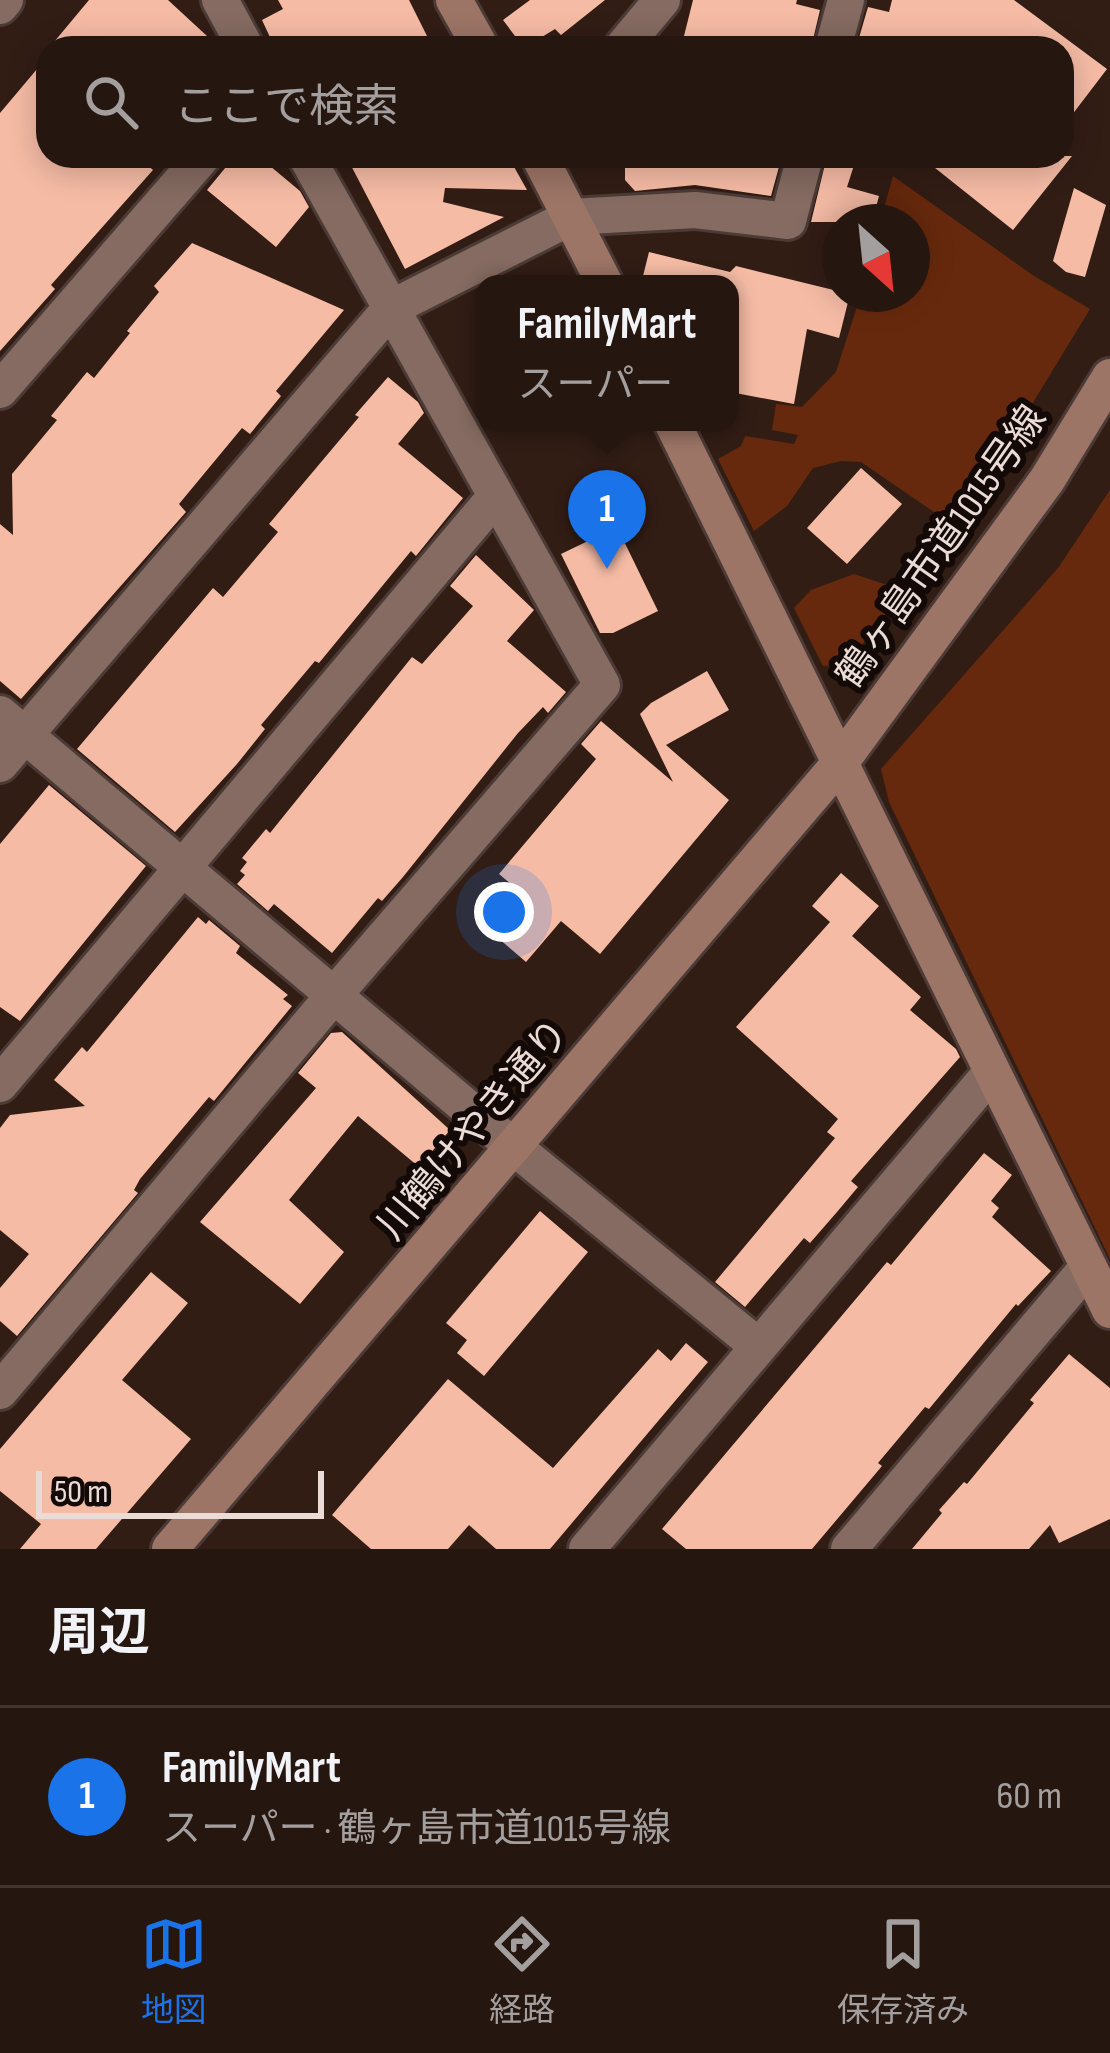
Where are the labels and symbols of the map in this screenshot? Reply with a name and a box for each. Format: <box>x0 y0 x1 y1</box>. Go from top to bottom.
north arrow <box>822 204 930 312</box>
street label: 鶴ヶ島市道1015号線 <box>827 397 1057 697</box>
pin: 1 <box>568 470 646 569</box>
your location <box>474 882 534 942</box>
street label: 川鶴けやき通り <box>368 1010 580 1250</box>
scale bar <box>36 1465 324 1518</box>

